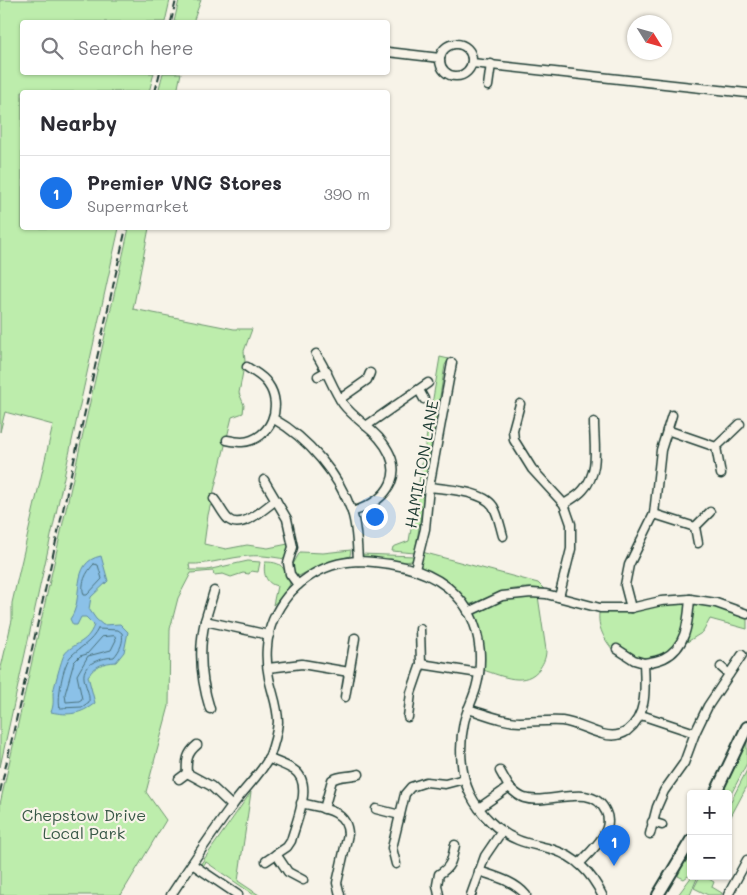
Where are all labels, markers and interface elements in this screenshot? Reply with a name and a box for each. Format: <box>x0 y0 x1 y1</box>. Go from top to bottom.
north arrow <box>627 15 672 60</box>
search box <box>20 20 390 75</box>
icon: search <box>38 34 66 62</box>
text: Search here <box>78 35 194 60</box>
text: Nearby <box>40 109 117 136</box>
text: Premier VNG Stores <box>87 170 282 195</box>
text: 1 <box>52 183 60 204</box>
text: 390 m <box>323 183 370 204</box>
text: Supermarket <box>87 195 189 216</box>
street label: HAMILTON LANE <box>399 398 443 530</box>
your location <box>362 504 388 530</box>
map controls <box>687 790 732 880</box>
button: + <box>687 790 732 835</box>
park label: Chepstow Drive Local Park <box>22 804 146 843</box>
pin: 1 <box>598 825 630 866</box>
button: − <box>687 835 732 880</box>

